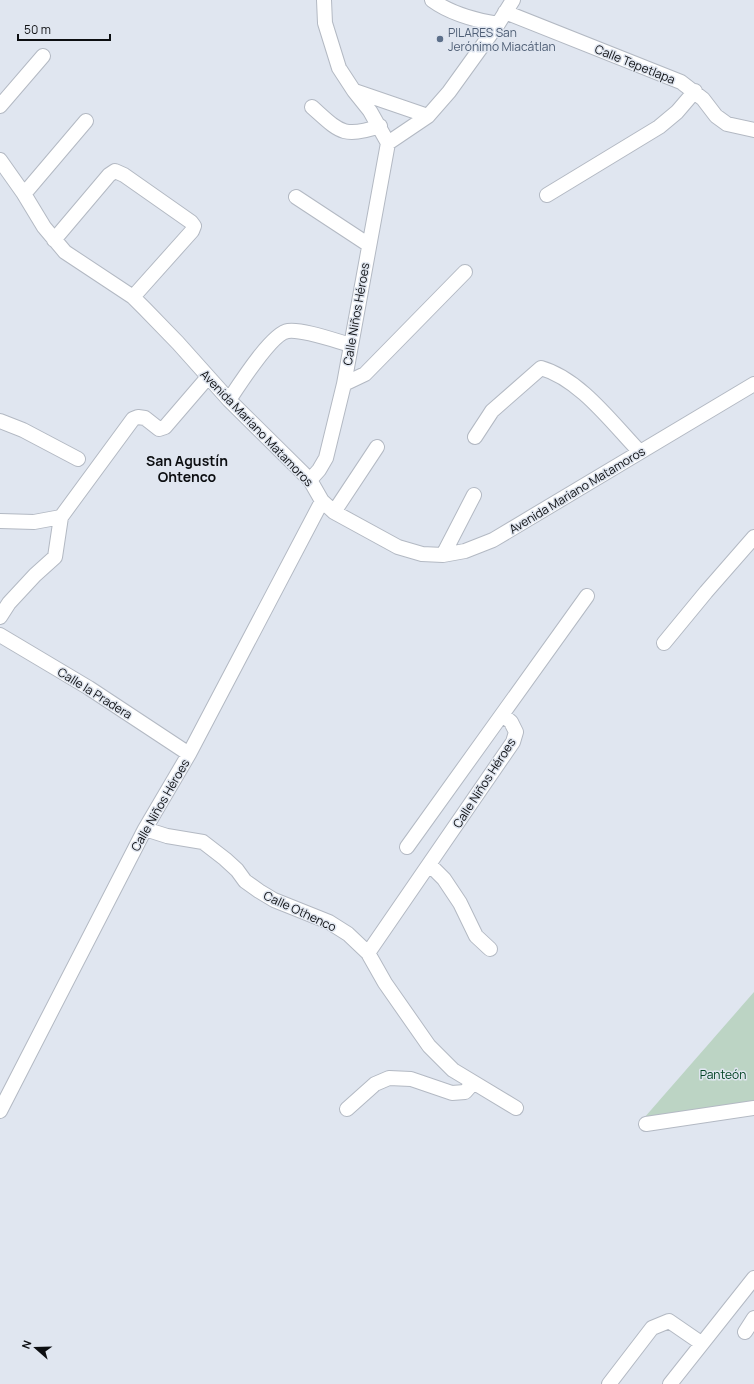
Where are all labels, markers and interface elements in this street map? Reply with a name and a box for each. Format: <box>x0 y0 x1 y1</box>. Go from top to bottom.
scale bar <box>18 16 110 42</box>
text: 50 m <box>24 21 51 38</box>
place label: PILARES San Jerónimo Miacátlan <box>448 24 556 55</box>
marker: PILARES San Jerónimo Miacátlan <box>435 34 445 44</box>
street label: Calle Tepetlapa <box>592 40 678 88</box>
street label: Calle Niños Héroes <box>339 261 373 367</box>
street label: Avenida Mariano Matamoros <box>197 366 317 490</box>
street label: Avenida Mariano Matamoros <box>506 443 648 537</box>
district label: San Agustín Ohtenco <box>146 451 228 486</box>
street label: Calle la Pradera <box>54 663 136 723</box>
street label: Calle Niños Héroes <box>449 735 519 831</box>
street label: Calle Niños Héroes <box>127 756 193 854</box>
street label: Calle Othenco <box>261 887 339 935</box>
park label: Panteón <box>700 1066 746 1083</box>
north arrow <box>16 1328 56 1368</box>
text: N <box>18 1338 35 1351</box>

